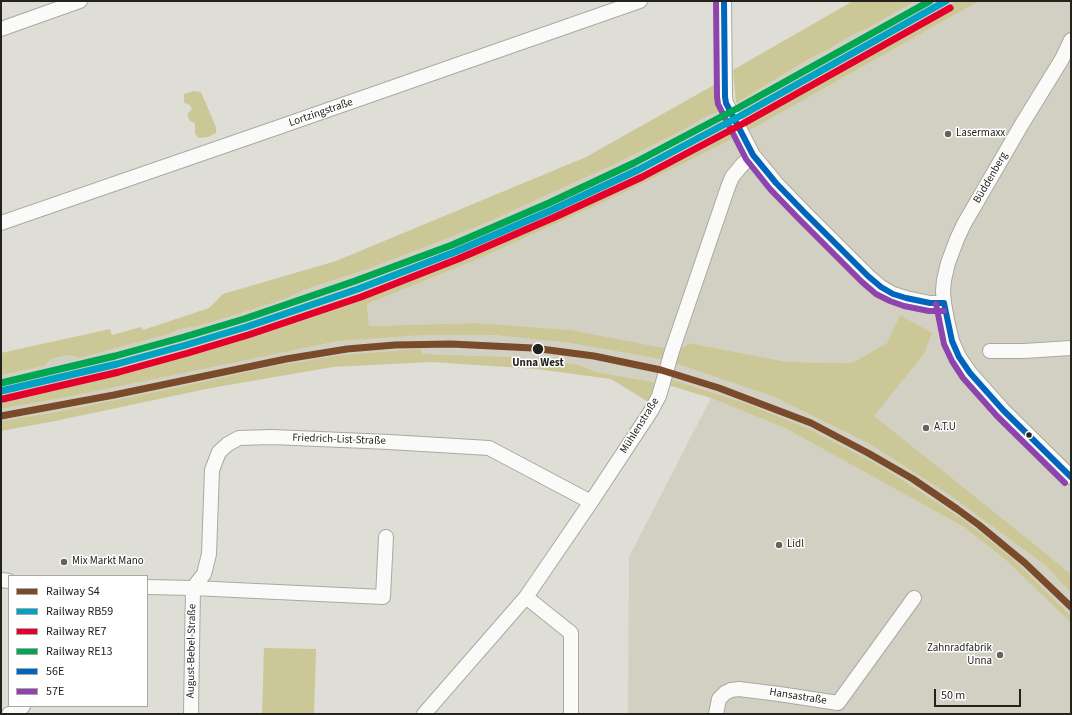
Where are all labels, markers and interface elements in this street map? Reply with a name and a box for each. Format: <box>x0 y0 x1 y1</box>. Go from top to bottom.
street label: Lortzingstraße <box>287 96 355 130</box>
place label: Lasermaxx <box>956 127 1005 141</box>
marker: Lasermaxx <box>943 129 953 139</box>
street label: Büddenberg <box>971 150 1011 206</box>
marker: Unna West <box>531 342 545 356</box>
place label: Unna West <box>512 357 564 371</box>
street label: Mühlenstraße <box>618 396 662 456</box>
place label: A.T.U <box>934 421 956 435</box>
marker: A.T.U <box>921 423 931 433</box>
unlabelled marker <box>1024 430 1034 440</box>
street label: Friedrich-List-Straße <box>292 432 386 448</box>
place label: Lidl <box>787 538 804 552</box>
marker: Lidl <box>774 540 784 550</box>
place label: Mix Markt Mano <box>72 555 144 569</box>
marker: Mix Markt Mano <box>59 557 69 567</box>
legend <box>8 575 148 707</box>
text: Railway S4 <box>46 583 100 600</box>
text: Railway RB59 <box>46 603 113 620</box>
street label: August-Bebel-Straße <box>185 604 199 698</box>
text: Railway RE7 <box>46 623 107 640</box>
place label: Zahnradfabrik Unna <box>927 642 992 668</box>
text: Railway RE13 <box>46 643 112 660</box>
marker: Zahnradfabrik Unna <box>995 650 1005 660</box>
text: 56E <box>46 663 64 680</box>
scale bar <box>936 681 1023 707</box>
text: 57E <box>46 683 64 700</box>
street label: Hansastraße <box>768 686 828 708</box>
text: 50 m <box>941 687 965 704</box>

